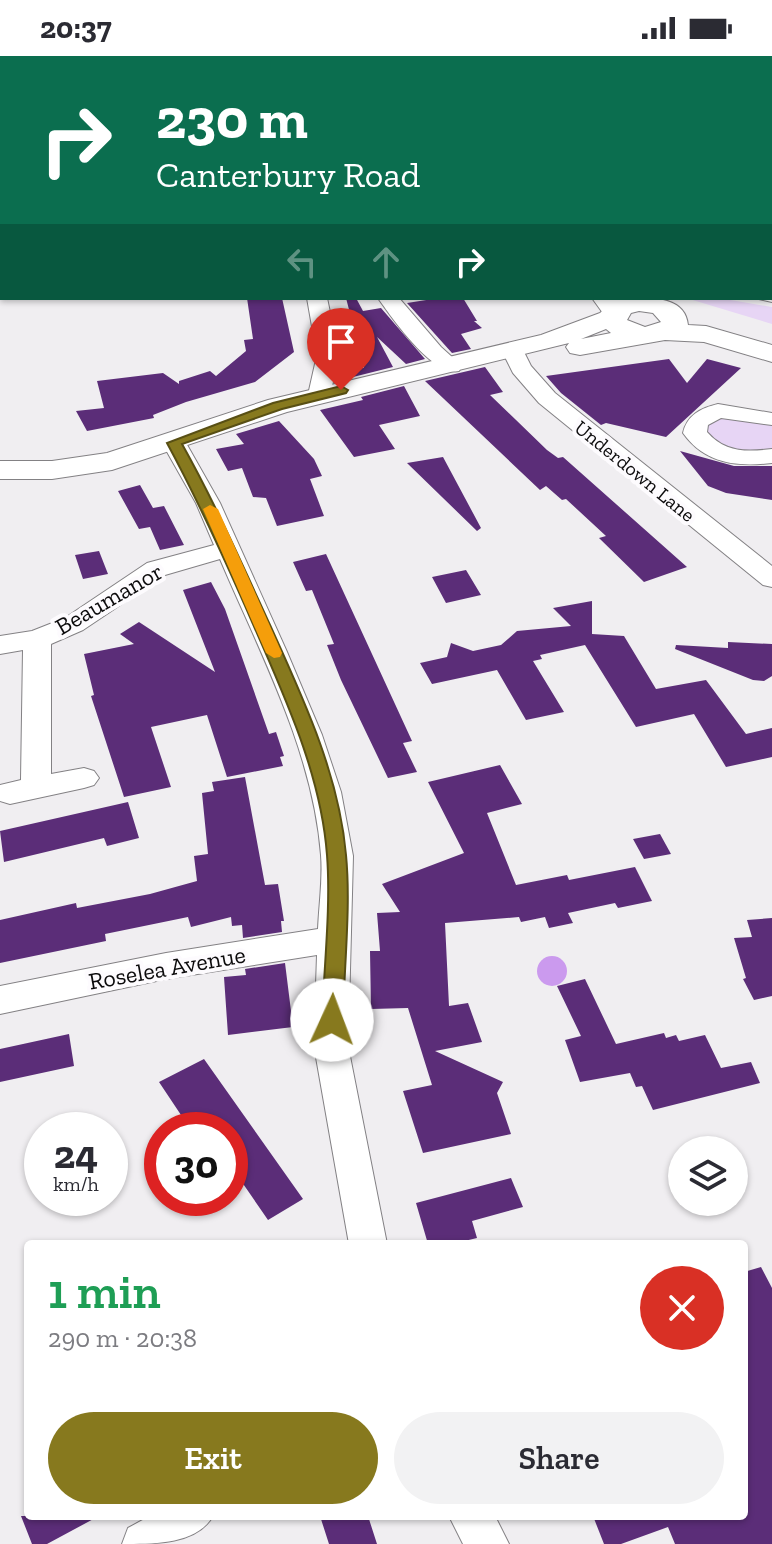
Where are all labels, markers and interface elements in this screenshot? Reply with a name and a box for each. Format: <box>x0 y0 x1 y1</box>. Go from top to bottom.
text: 20:37 <box>40 10 112 46</box>
text: 230 m <box>156 85 308 152</box>
icon: right <box>24 88 128 192</box>
text: Canterbury Road <box>156 153 420 196</box>
icon: left <box>280 240 324 284</box>
icon: ahead <box>364 240 408 284</box>
icon: right <box>448 240 492 284</box>
pin <box>307 308 375 390</box>
icon: arrive <box>319 320 363 364</box>
street label: Underdown Lane <box>570 415 700 527</box>
street label: Beaumanor <box>50 556 168 641</box>
street label: Roselea Avenue <box>86 939 248 996</box>
position arrow <box>290 978 374 1062</box>
speed limit sign: 30 <box>144 1112 248 1216</box>
text: 24 <box>54 1130 98 1178</box>
map controls <box>668 1136 748 1216</box>
button: layers <box>668 1136 748 1216</box>
text: km/h <box>53 1172 99 1196</box>
text: 1 min <box>48 1263 161 1320</box>
button: close <box>640 1266 724 1350</box>
text: 290 m · 20:38 <box>48 1322 197 1354</box>
button: Exit <box>48 1412 378 1504</box>
button: Share <box>394 1412 724 1504</box>

